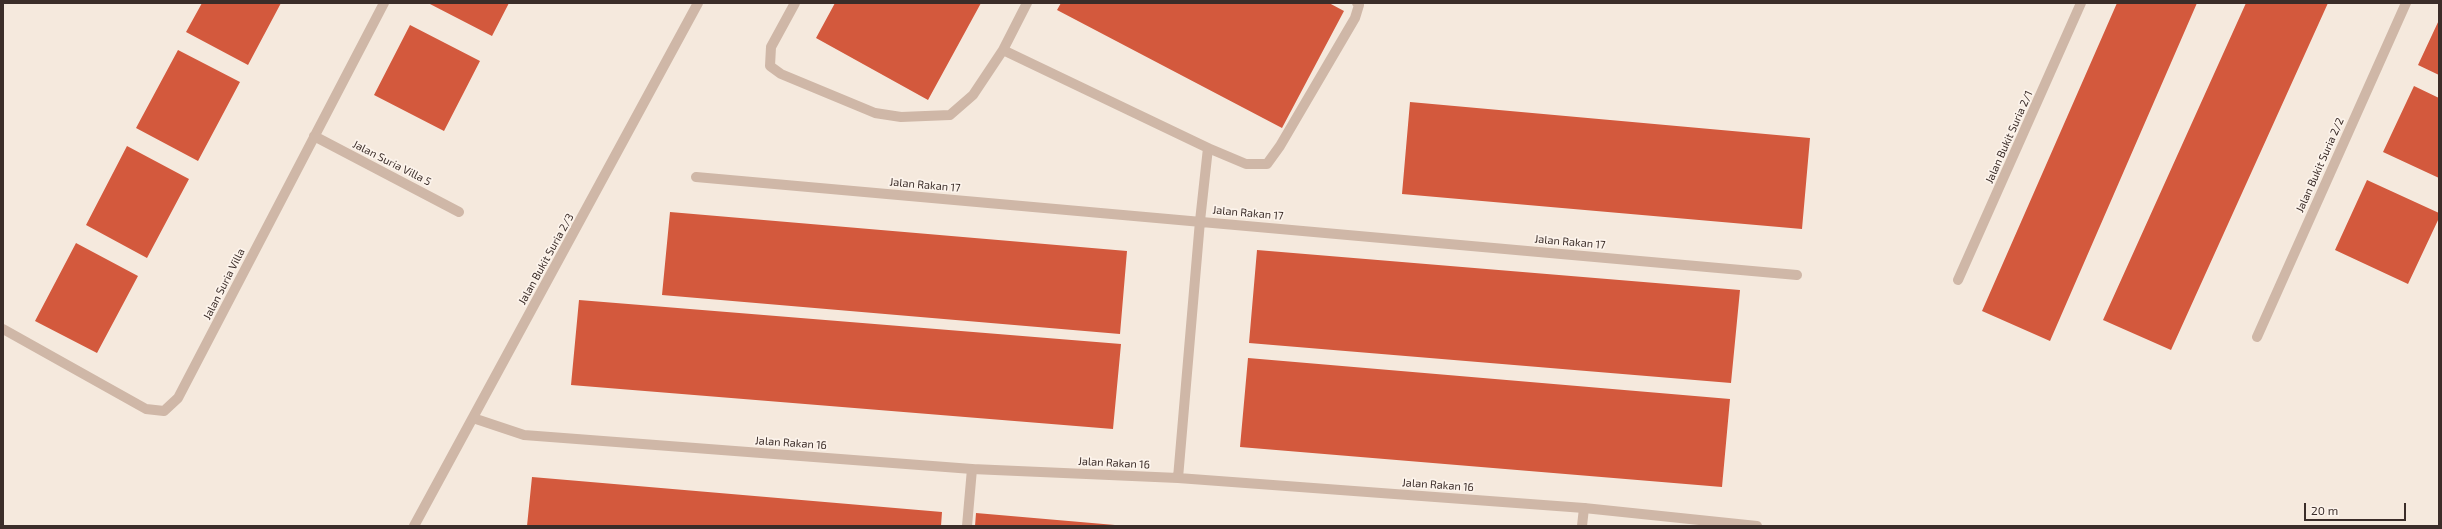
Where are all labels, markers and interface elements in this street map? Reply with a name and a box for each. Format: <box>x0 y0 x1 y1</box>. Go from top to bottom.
street label: Jalan Bukit Suria 2/1 <box>1983 88 2035 186</box>
street label: Jalan Bukit Suria 2/2 <box>2293 116 2347 214</box>
street label: Jalan Suria Villa 5 <box>351 138 433 188</box>
street label: Jalan Rakan 17 <box>889 175 961 195</box>
street label: Jalan Rakan 17 <box>1212 203 1284 223</box>
street label: Jalan Bukit Suria 2/3 <box>515 211 577 307</box>
street label: Jalan Rakan 17 <box>1534 232 1606 252</box>
street label: Jalan Suria Villa <box>200 246 248 322</box>
street label: Jalan Rakan 16 <box>755 434 827 452</box>
street label: Jalan Rakan 16 <box>1078 455 1150 471</box>
street label: Jalan Rakan 16 <box>1402 476 1474 494</box>
scale bar <box>2306 495 2408 521</box>
text: 20 m <box>2311 503 2338 517</box>

